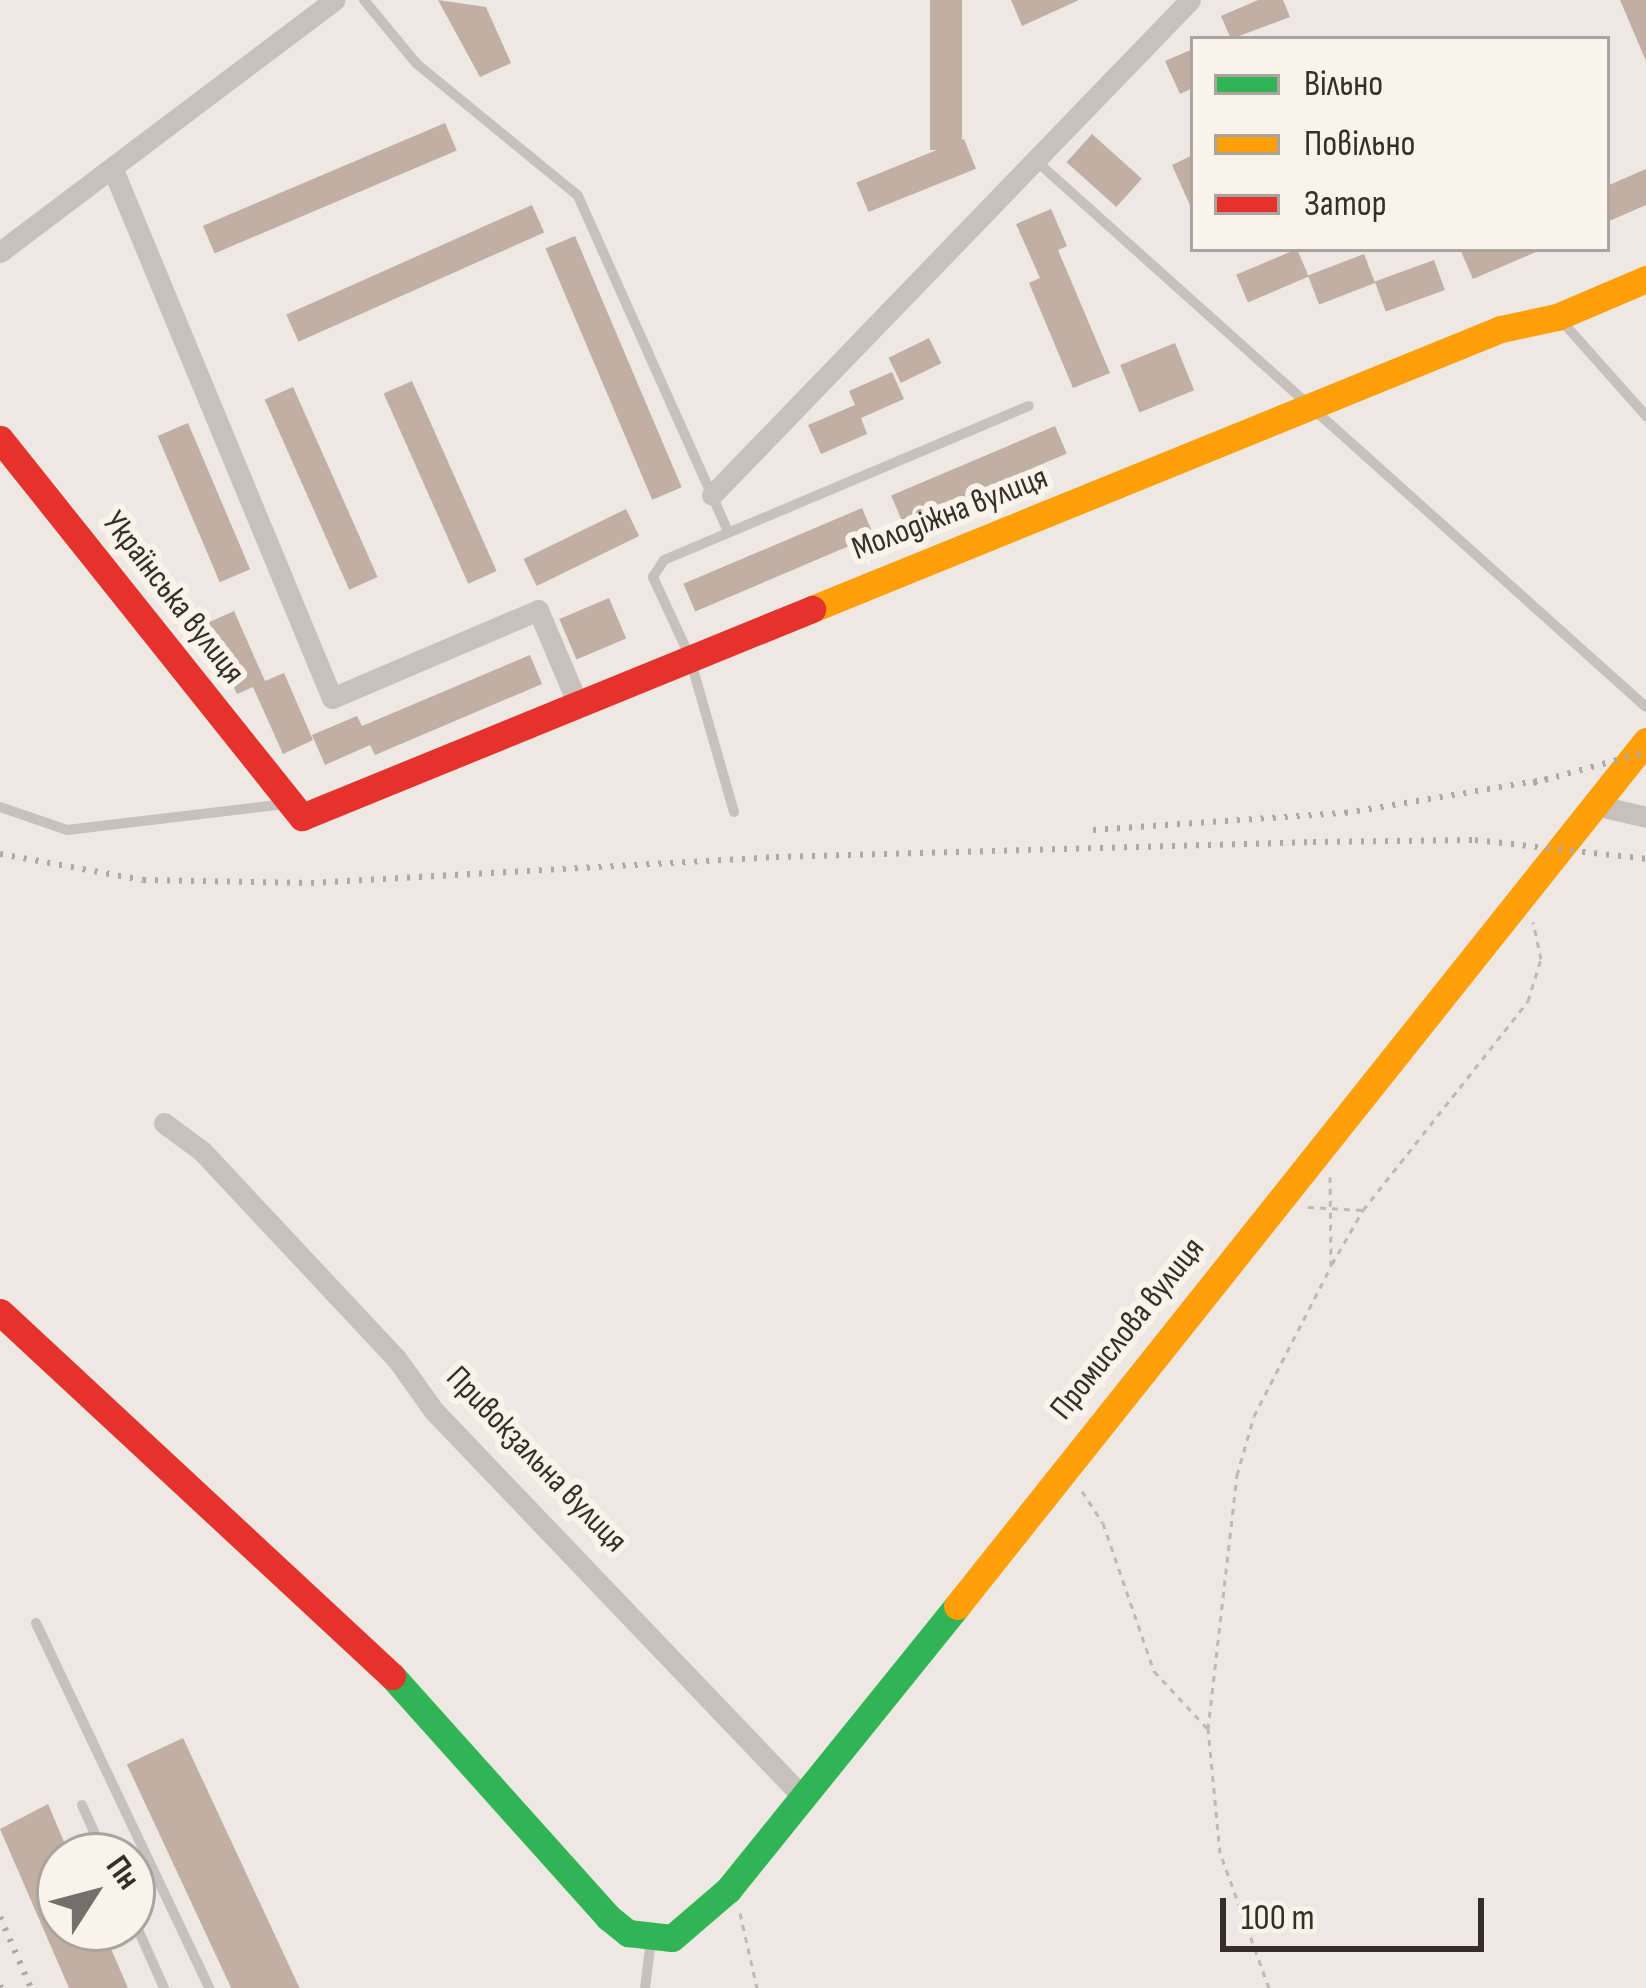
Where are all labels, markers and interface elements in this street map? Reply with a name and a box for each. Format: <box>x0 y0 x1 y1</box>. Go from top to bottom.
legend <box>1190 36 1610 252</box>
text: Вільно <box>1304 63 1383 106</box>
text: Повільно <box>1304 123 1415 166</box>
text: Затор <box>1304 183 1387 226</box>
street label: Молодіжна вулиця <box>847 459 1053 569</box>
street label: Українська вулиця <box>93 504 253 692</box>
street label: Промислова вулиця <box>1043 1230 1213 1428</box>
street label: Привокзальна вулиця <box>437 1359 635 1561</box>
north arrow <box>36 1832 156 1952</box>
text: Пн <box>97 1848 148 1897</box>
scale bar <box>1226 1874 1490 1948</box>
text: 100 m <box>1241 1897 1315 1940</box>

